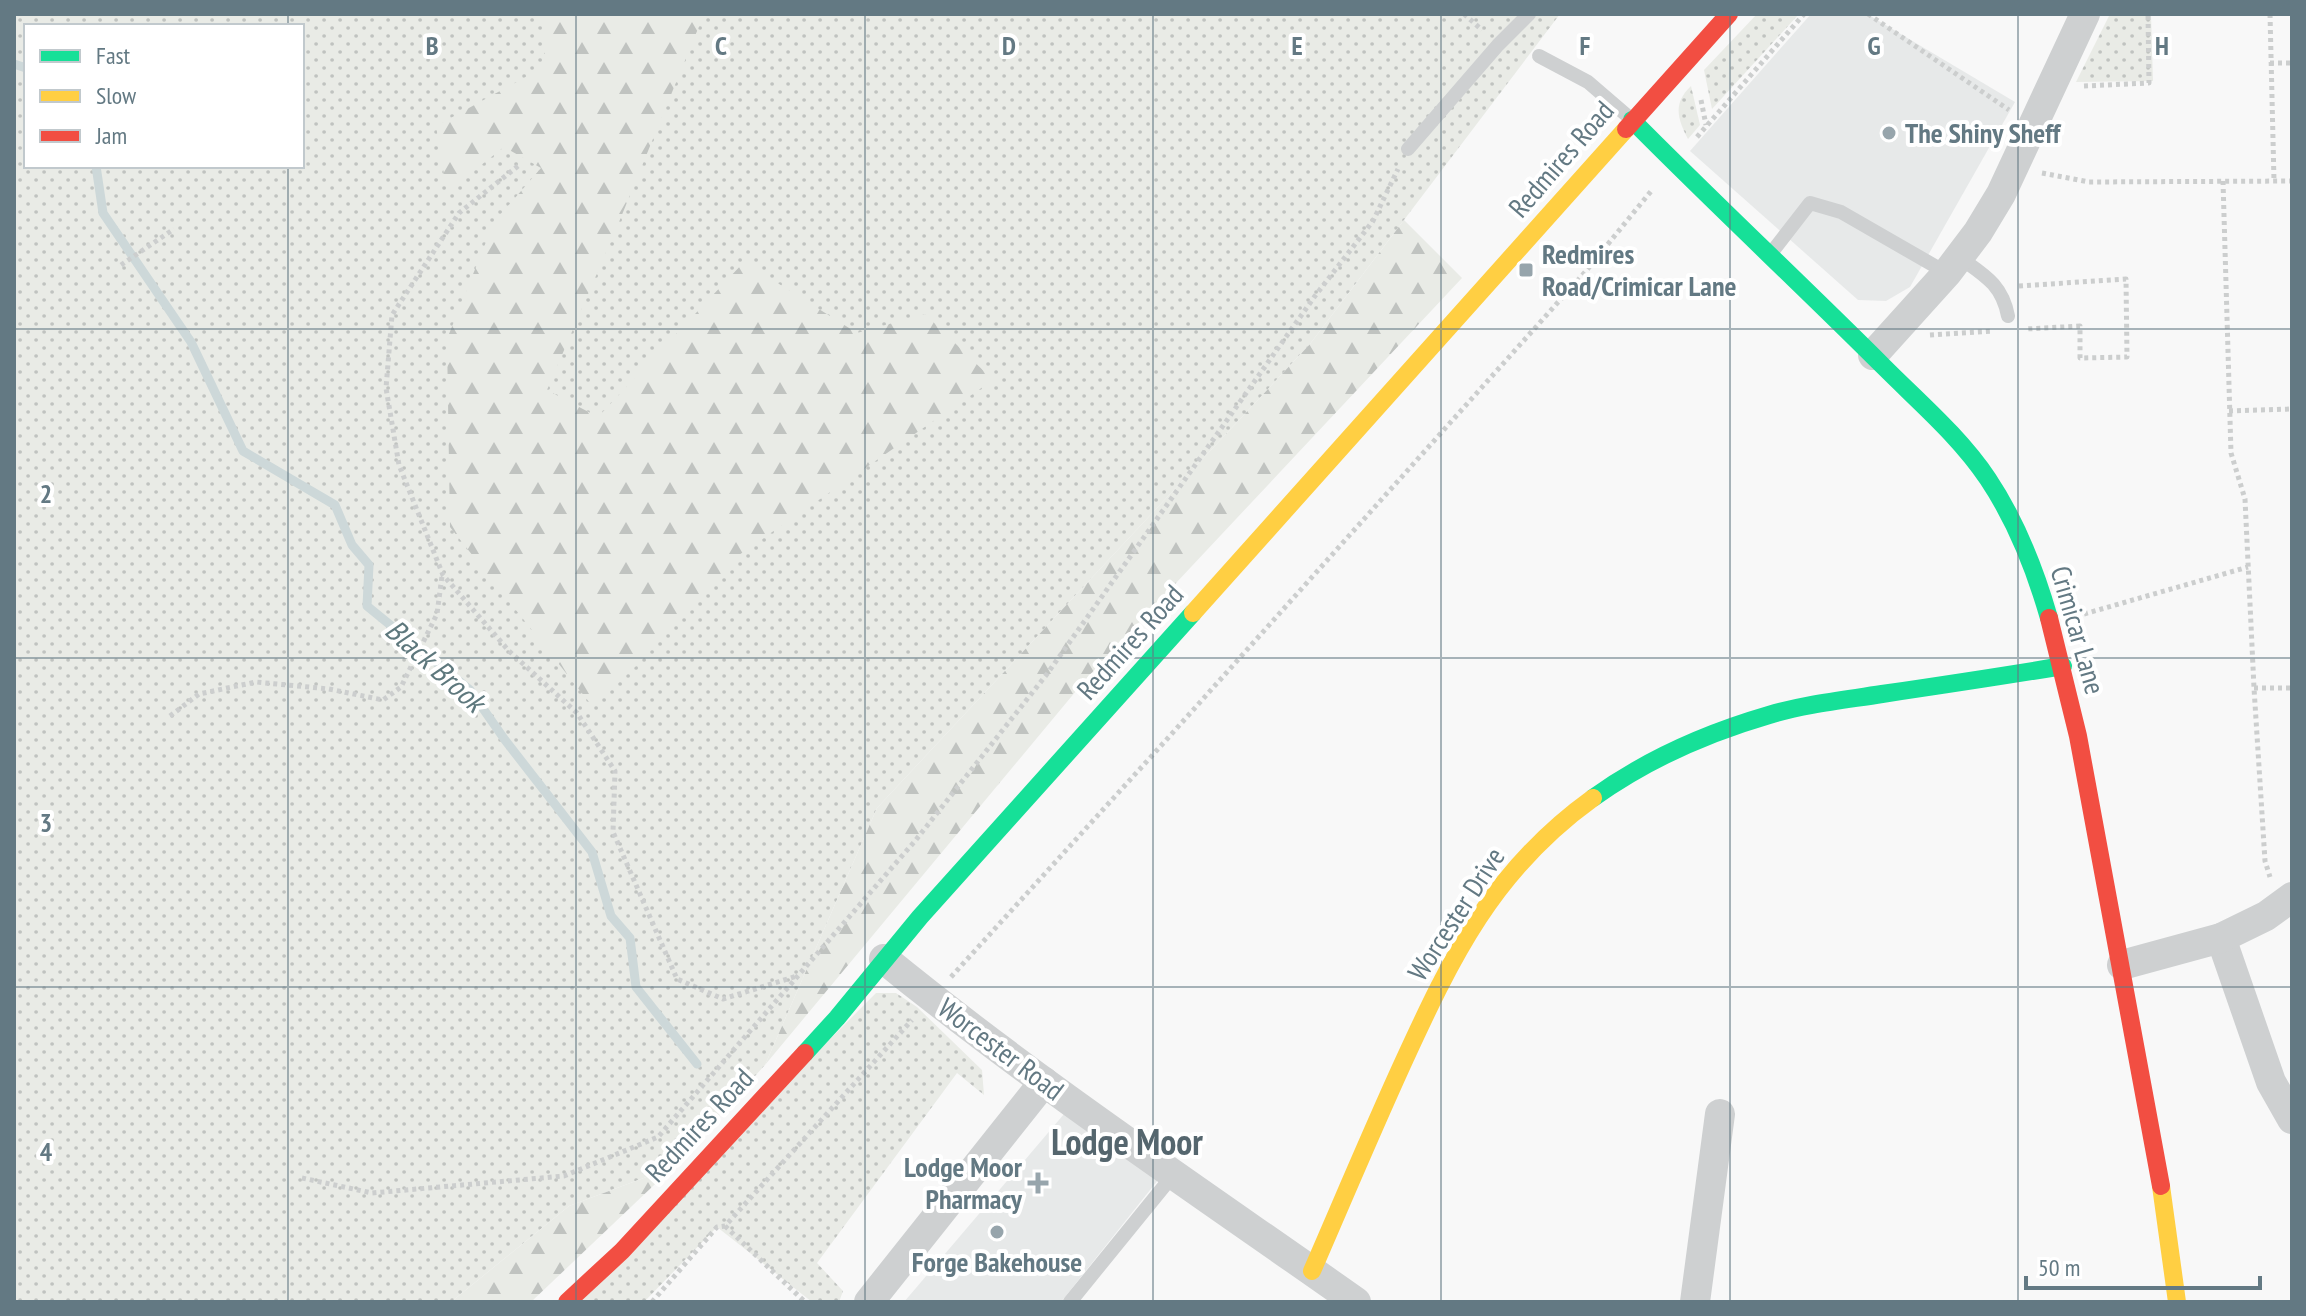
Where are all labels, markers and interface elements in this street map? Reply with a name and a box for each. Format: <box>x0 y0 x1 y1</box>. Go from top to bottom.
legend <box>24 24 304 168</box>
text: B <box>426 29 439 62</box>
text: C <box>715 29 727 62</box>
text: D <box>1002 29 1016 62</box>
text: E <box>1291 29 1303 62</box>
text: F <box>1580 29 1591 62</box>
text: G <box>1867 29 1881 62</box>
text: H <box>2155 29 2169 62</box>
text: Fast <box>96 40 131 71</box>
text: Slow <box>96 80 137 111</box>
street label: Redmires Road <box>1500 93 1621 225</box>
place label: The Shiny Sheff <box>1905 114 2062 151</box>
text: Jam <box>95 120 127 151</box>
marker: The Shiny Sheff <box>1880 124 1898 142</box>
place label: Redmires Road/Crimicar Lane <box>1542 235 1736 304</box>
marker: Redmires Road/Crimicar Lane <box>1517 261 1535 279</box>
text: 2 <box>40 477 52 510</box>
street label: Crimicar Lane <box>2043 562 2114 698</box>
street label: Redmires Road <box>1068 576 1191 707</box>
water label: Black Brook <box>378 610 497 722</box>
text: 3 <box>40 806 52 839</box>
street label: Worcester Drive <box>1399 840 1512 987</box>
street label: Worcester Road <box>931 989 1072 1108</box>
street label: Redmires Road <box>636 1060 761 1189</box>
district label: Lodge Moor <box>1051 1118 1203 1165</box>
text: 4 <box>40 1135 53 1168</box>
place label: Lodge Moor Pharmacy <box>904 1148 1023 1217</box>
marker: Lodge Moor Pharmacy <box>1029 1174 1047 1192</box>
marker: Forge Bakehouse <box>988 1223 1006 1241</box>
scale bar <box>2026 1240 2260 1290</box>
place label: Forge Bakehouse <box>912 1243 1082 1280</box>
text: 50 m <box>2038 1252 2080 1283</box>

